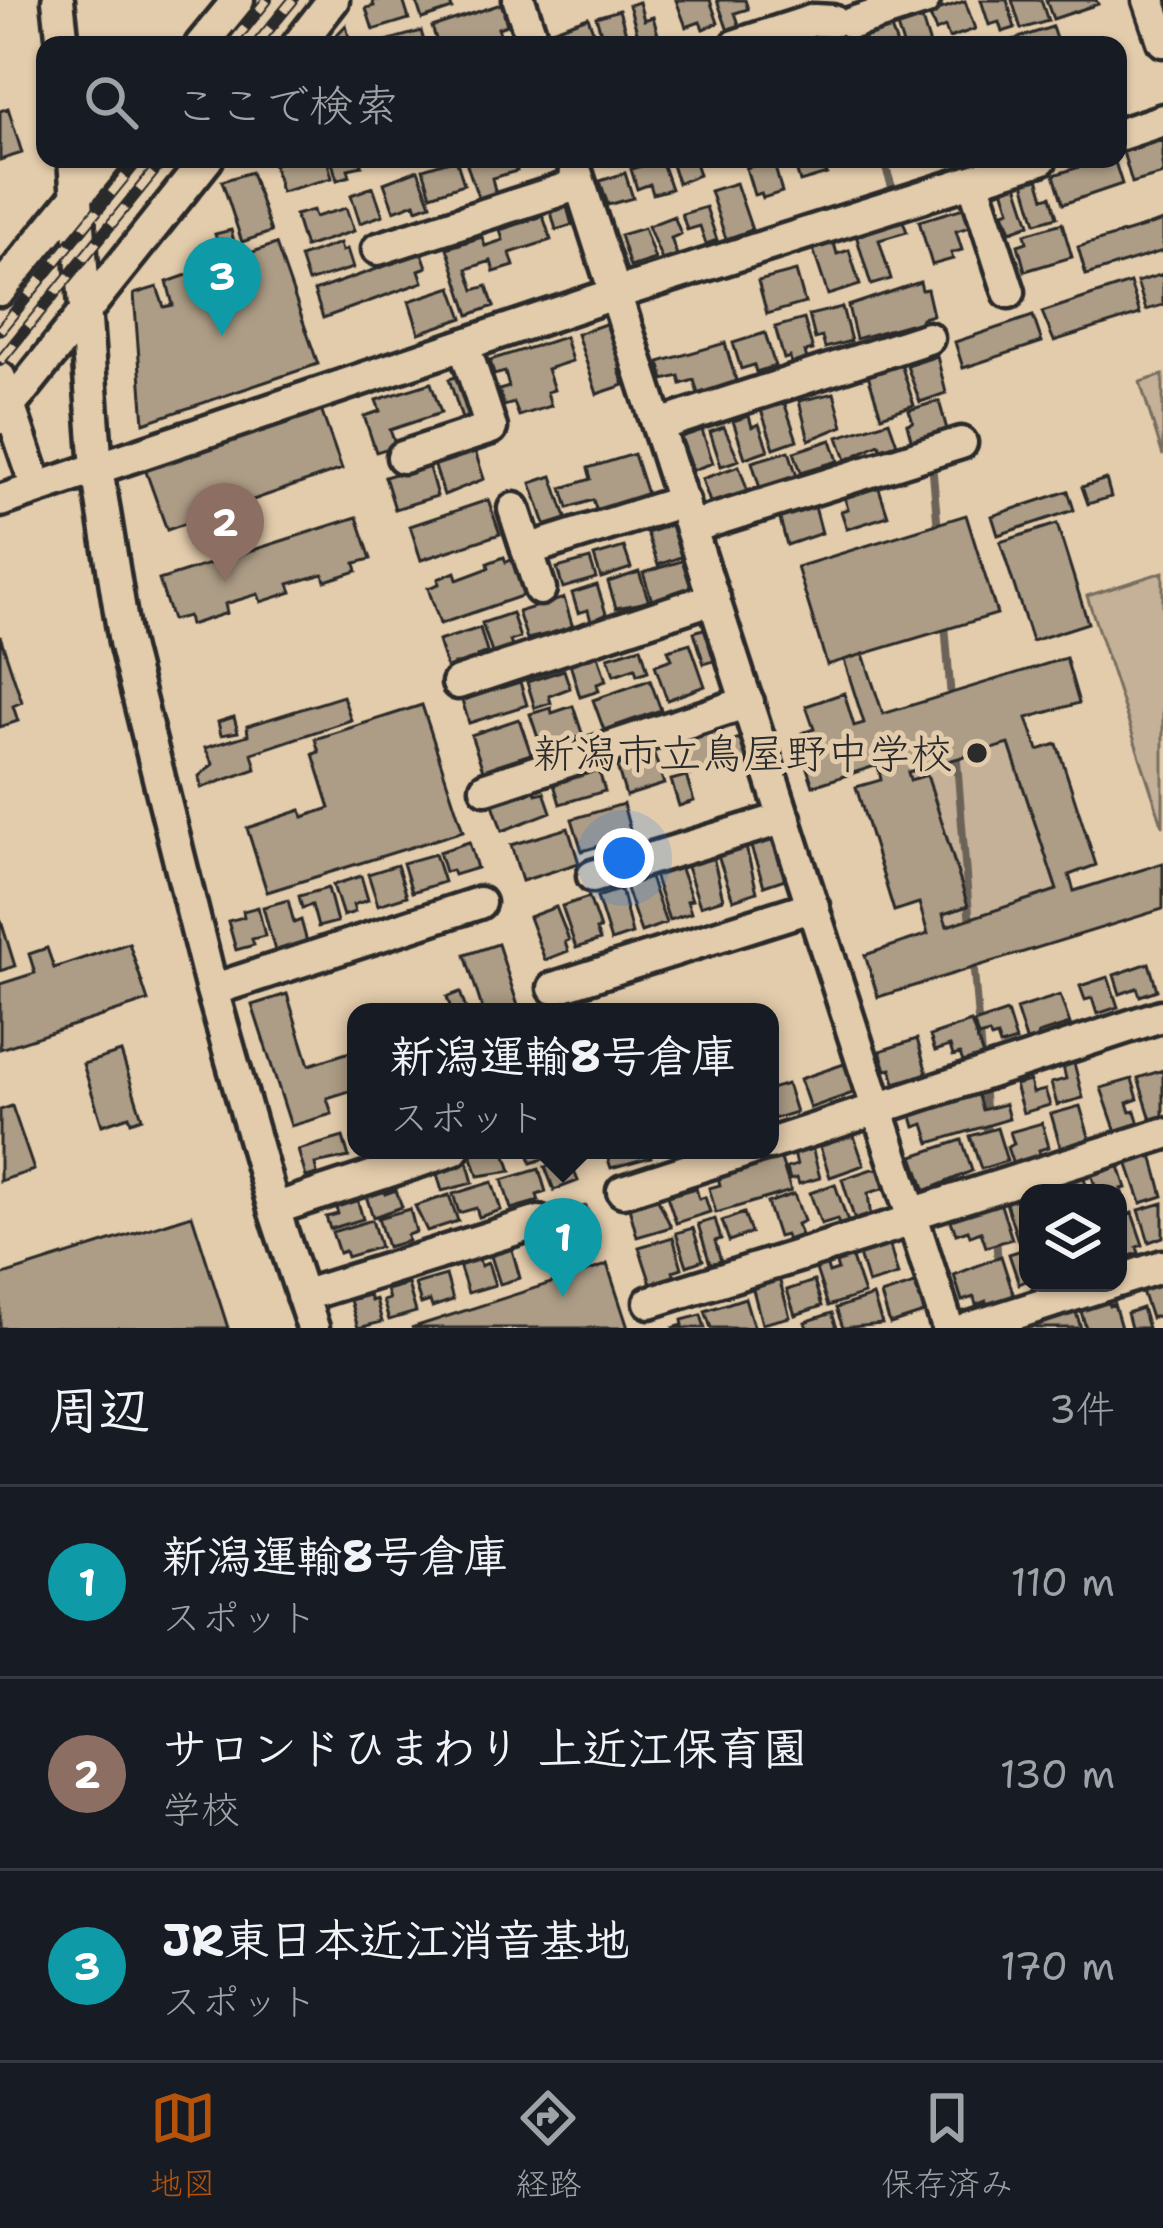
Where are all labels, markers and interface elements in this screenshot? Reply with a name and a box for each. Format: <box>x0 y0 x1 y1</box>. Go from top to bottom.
search box <box>36 36 1127 168</box>
icon: search <box>78 69 144 135</box>
text: ここで検索 <box>174 75 399 135</box>
pin: 3 <box>183 237 261 336</box>
pin: 2 <box>186 483 264 582</box>
place label: 新潟市立鳥屋野中学校 <box>533 725 953 781</box>
marker: 新潟市立鳥屋野中学校 <box>964 740 990 766</box>
your location <box>594 828 654 888</box>
popup <box>347 1003 779 1159</box>
text: 新潟運輸8号倉庫 <box>390 1026 736 1086</box>
text: スポット <box>390 1091 546 1143</box>
map controls <box>1019 1184 1127 1292</box>
button: layers <box>1019 1184 1127 1292</box>
pin: 1 <box>524 1198 602 1297</box>
text: 周辺 <box>48 1376 150 1444</box>
text: 3件 <box>1049 1383 1115 1435</box>
text: 新潟運輸8号倉庫 <box>162 1526 509 1586</box>
text: 1 <box>78 1556 96 1608</box>
text: 110 m <box>1011 1556 1115 1608</box>
text: スポット <box>162 1591 318 1643</box>
text: サロンドひまわり 上近江保育園 <box>162 1718 807 1778</box>
text: 2 <box>73 1748 101 1800</box>
text: 130 m <box>1000 1748 1115 1800</box>
text: 学校 <box>162 1783 240 1835</box>
text: JR東日本近江消音基地 <box>162 1910 629 1970</box>
text: 3 <box>73 1940 101 1992</box>
text: 170 m <box>1000 1940 1115 1992</box>
text: スポット <box>162 1975 318 2027</box>
tab: 地図 <box>150 2085 216 2206</box>
tab: 経路 <box>515 2085 581 2206</box>
tab: 保存済み <box>881 2085 1013 2206</box>

